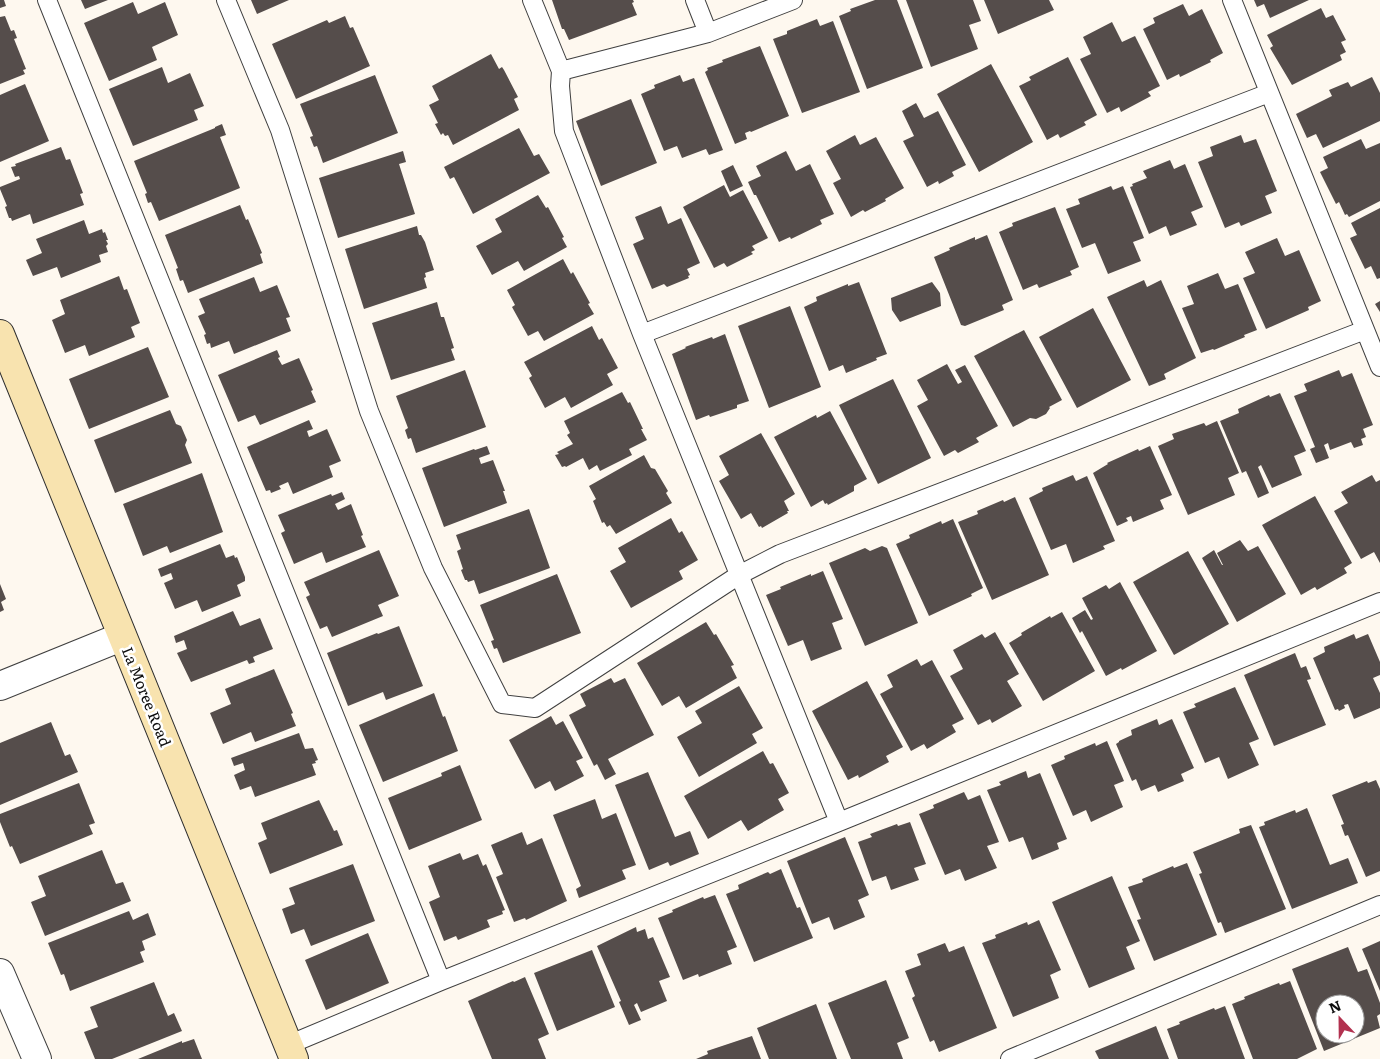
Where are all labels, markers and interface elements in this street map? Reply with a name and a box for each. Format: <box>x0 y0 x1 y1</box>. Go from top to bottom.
street label: La Moree Road <box>117 643 178 750</box>
north arrow <box>1315 994 1365 1044</box>
text: N <box>1326 994 1344 1017</box>

